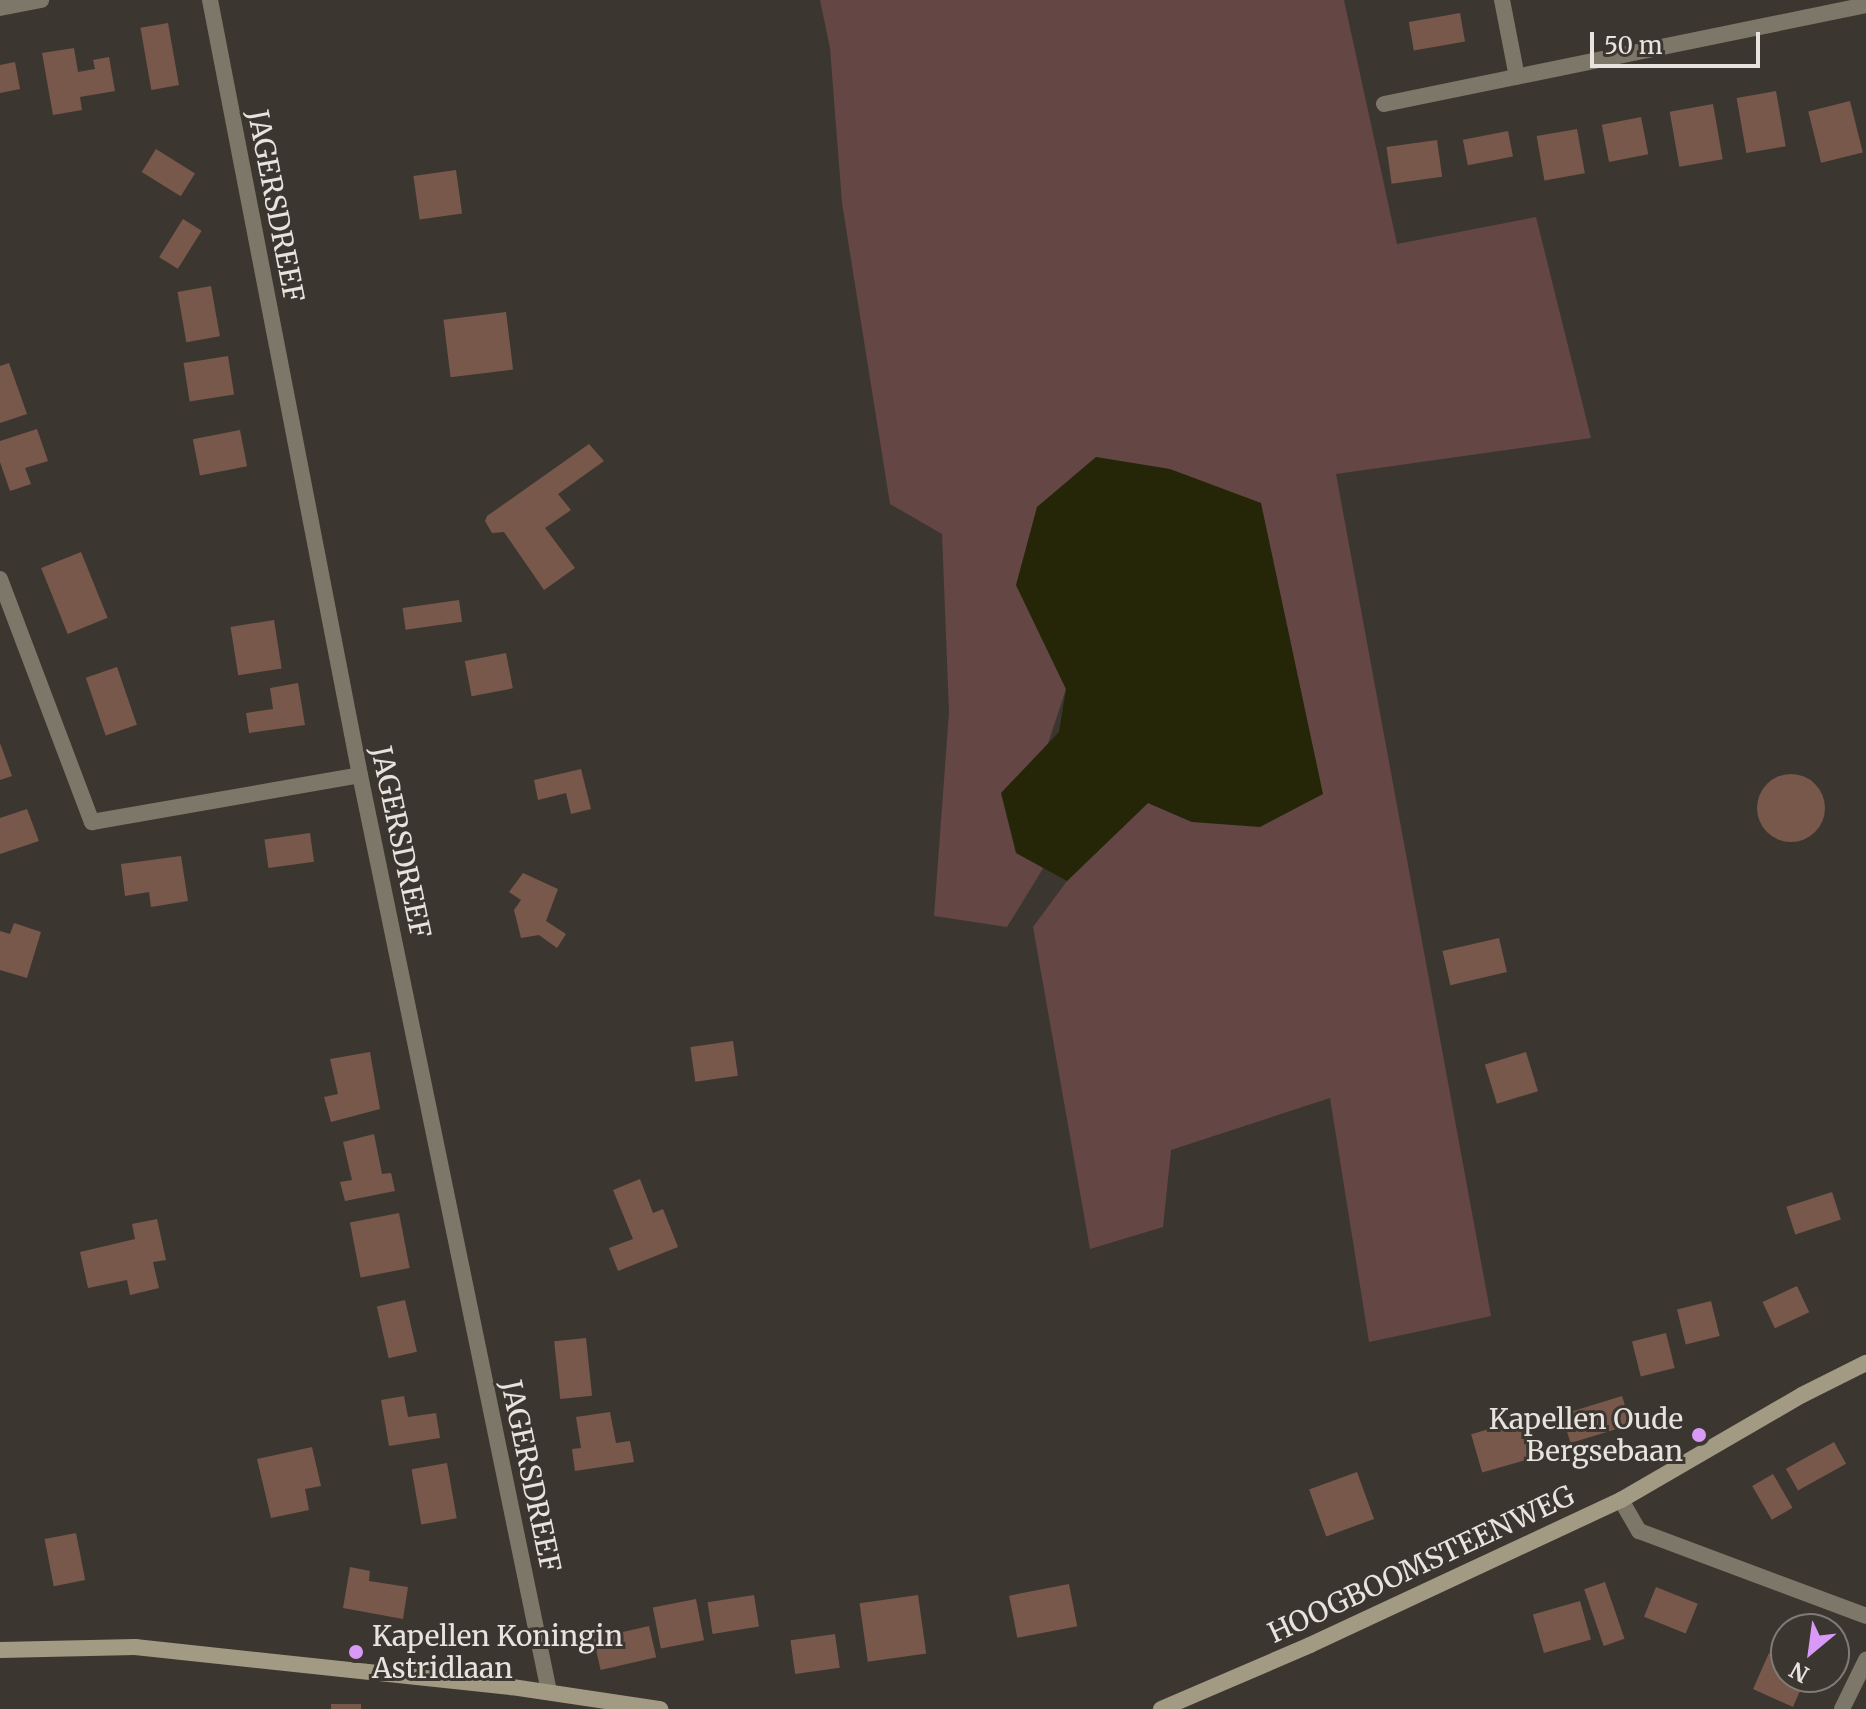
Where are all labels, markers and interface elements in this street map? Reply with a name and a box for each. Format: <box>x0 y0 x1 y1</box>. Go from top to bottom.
scale bar <box>1594 16 1764 66</box>
text: 50 m <box>1604 30 1663 61</box>
street label: JAGERSDREEF <box>241 107 311 305</box>
street label: JAGERSDREEF <box>364 743 438 941</box>
street label: JAGERSDREEF <box>494 1377 568 1575</box>
place label: Kapellen Oude Bergsebaan <box>1489 1402 1683 1468</box>
marker: Kapellen Oude Bergsebaan <box>1690 1426 1708 1444</box>
street label: HOOGBOOMSTEENWEG <box>1263 1478 1579 1650</box>
north arrow <box>1770 1613 1850 1693</box>
place label: Kapellen Koningin Astridlaan <box>372 1619 623 1685</box>
marker: Kapellen Koningin Astridlaan <box>347 1643 365 1661</box>
text: N <box>1785 1656 1814 1689</box>

